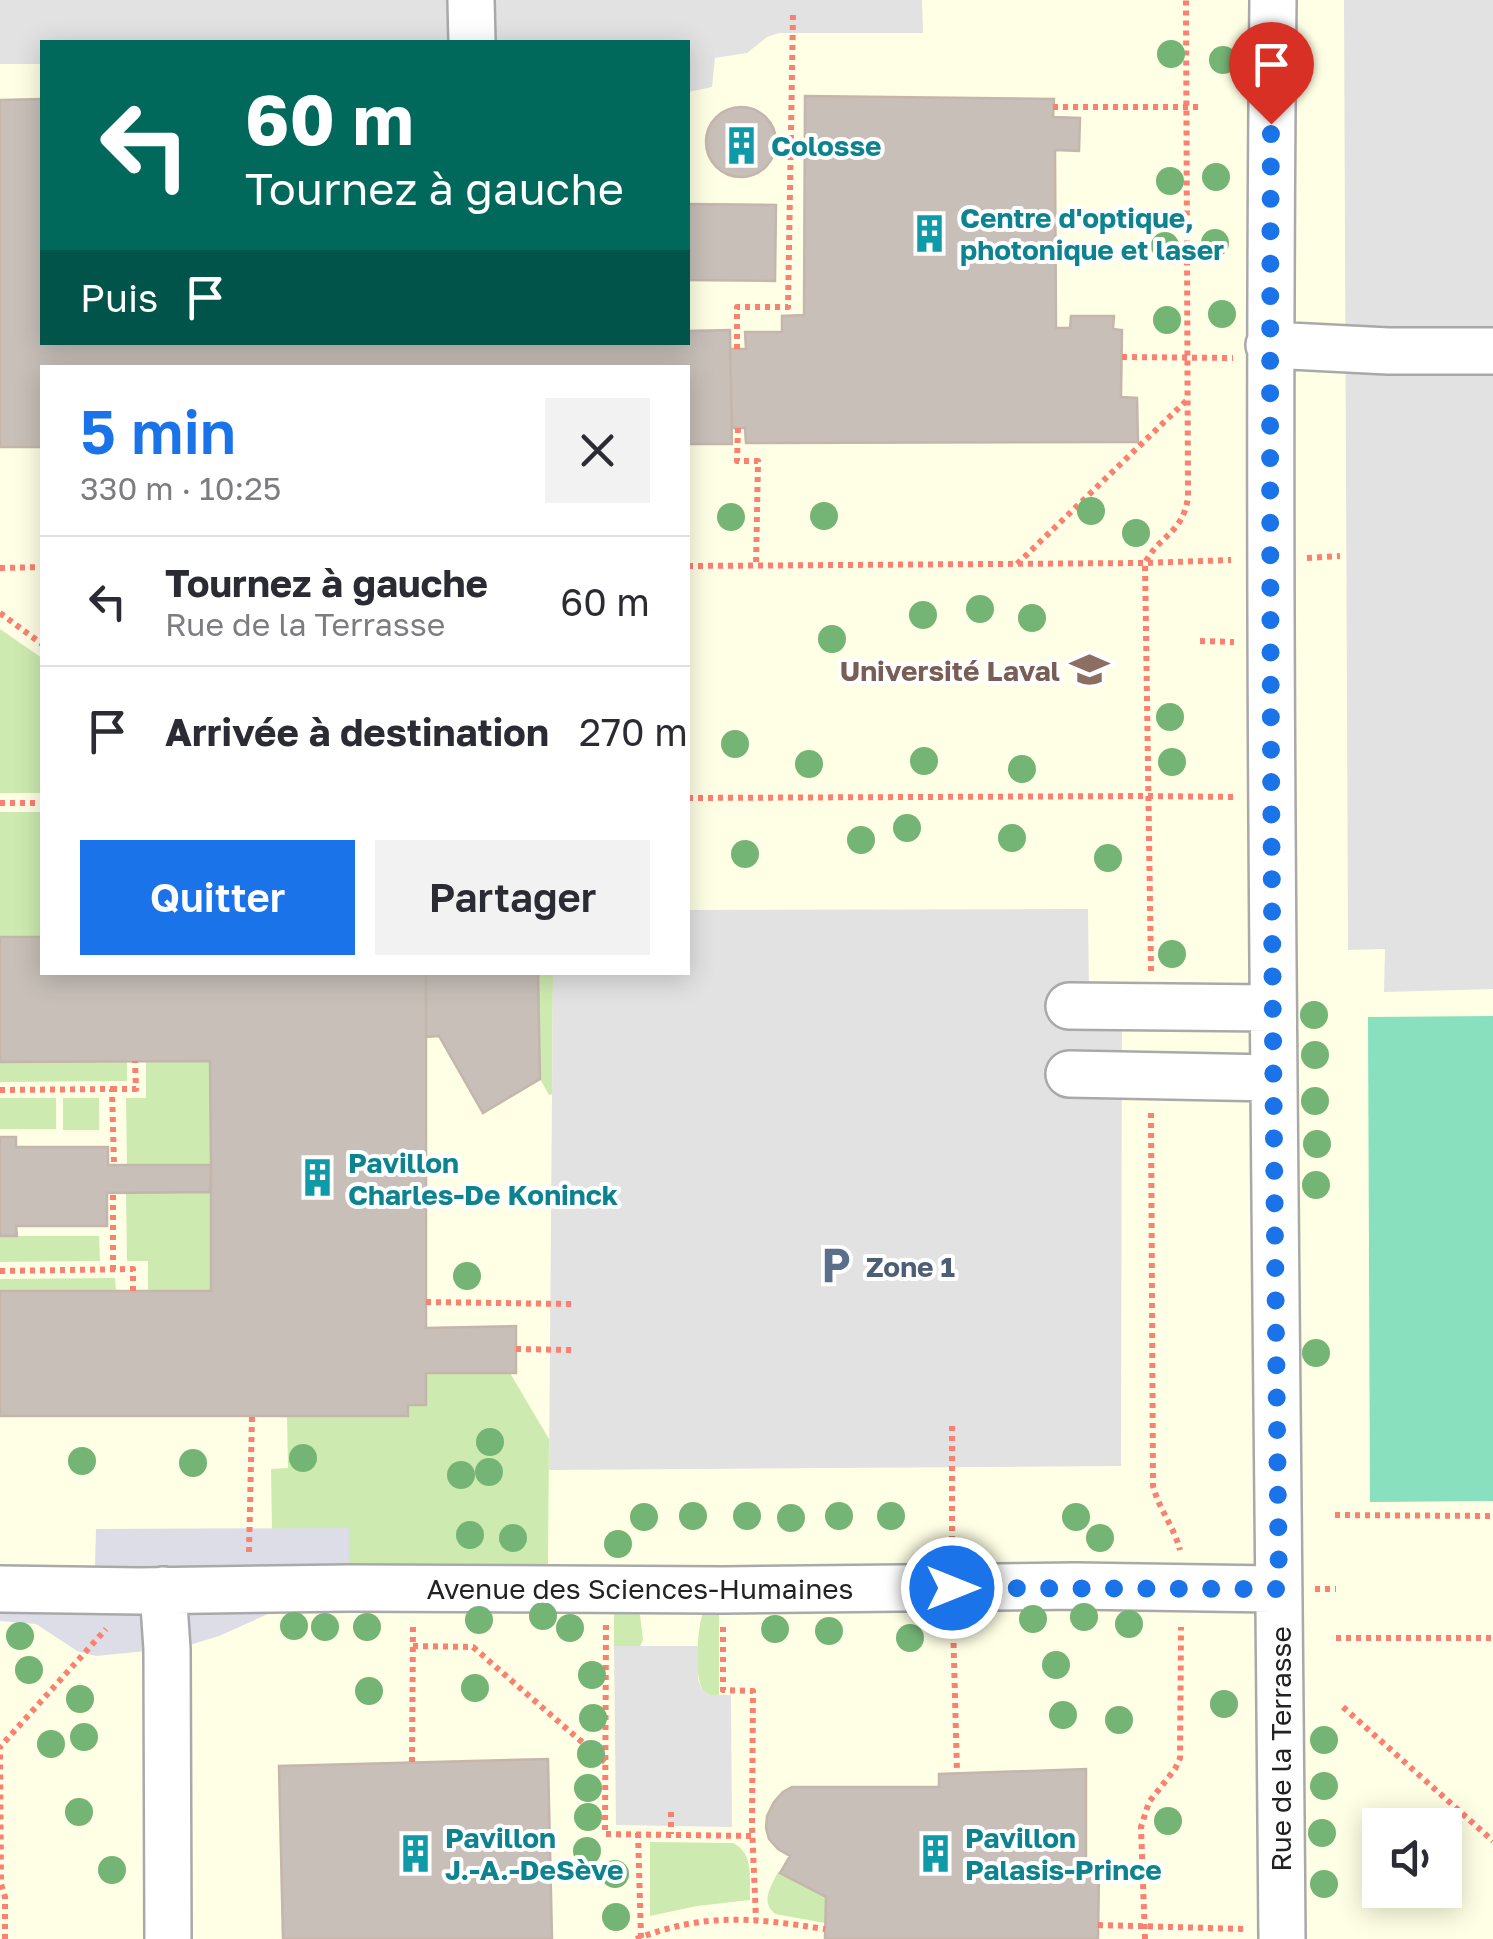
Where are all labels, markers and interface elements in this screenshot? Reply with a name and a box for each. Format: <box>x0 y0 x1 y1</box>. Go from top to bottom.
pin <box>1229 22 1314 125</box>
icon: arrive <box>1244 37 1299 92</box>
text: 60 m <box>245 76 414 160</box>
icon: left <box>80 80 210 210</box>
building icon: Colosse <box>720 124 762 166</box>
place label: Colosse <box>771 129 882 162</box>
text: Tournez à gauche <box>245 161 624 215</box>
place label: Centre d'optique, photonique et laser <box>960 201 1224 266</box>
building icon: Centre d'optique, photonique et laser <box>909 212 951 254</box>
icon: arrive <box>178 270 233 325</box>
text: Puis <box>80 275 158 320</box>
text: 5 min <box>80 395 236 467</box>
button: close <box>545 398 650 503</box>
text: 330 m · 10:25 <box>80 469 281 507</box>
text: Tournez à gauche <box>165 560 488 605</box>
icon: left <box>80 574 135 629</box>
text: 60 m <box>560 579 650 624</box>
text: Rue de la Terrasse <box>165 605 445 643</box>
school or university icon: Université Laval <box>1069 649 1111 691</box>
place label: Université Laval <box>840 654 1060 687</box>
icon: arrive <box>80 704 135 759</box>
text: Arrivée à destination <box>165 709 549 754</box>
text: 270 m <box>579 709 688 754</box>
button: Quitter <box>80 840 355 955</box>
button: Partager <box>375 840 650 955</box>
place label: Pavillon Charles-De Koninck <box>348 1146 618 1211</box>
building icon: Pavillon Charles-De Koninck <box>297 1157 339 1199</box>
parking icon: Zone 1 <box>815 1245 857 1287</box>
place label: Zone 1 <box>866 1250 955 1283</box>
position arrow <box>900 1536 1004 1640</box>
street label: Avenue des Sciences-Humaines <box>427 1572 853 1605</box>
street label: Rue de la Terrasse <box>1264 1626 1297 1872</box>
map controls <box>1362 1808 1462 1908</box>
button: sound <box>1362 1808 1462 1908</box>
place label: Pavillon J.-A.-DeSève <box>445 1821 624 1886</box>
place label: Pavillon Palasis-Prince <box>965 1821 1162 1886</box>
building icon: Pavillon J.-A.-DeSève <box>394 1832 436 1874</box>
building icon: Pavillon Palasis-Prince <box>914 1832 956 1874</box>

